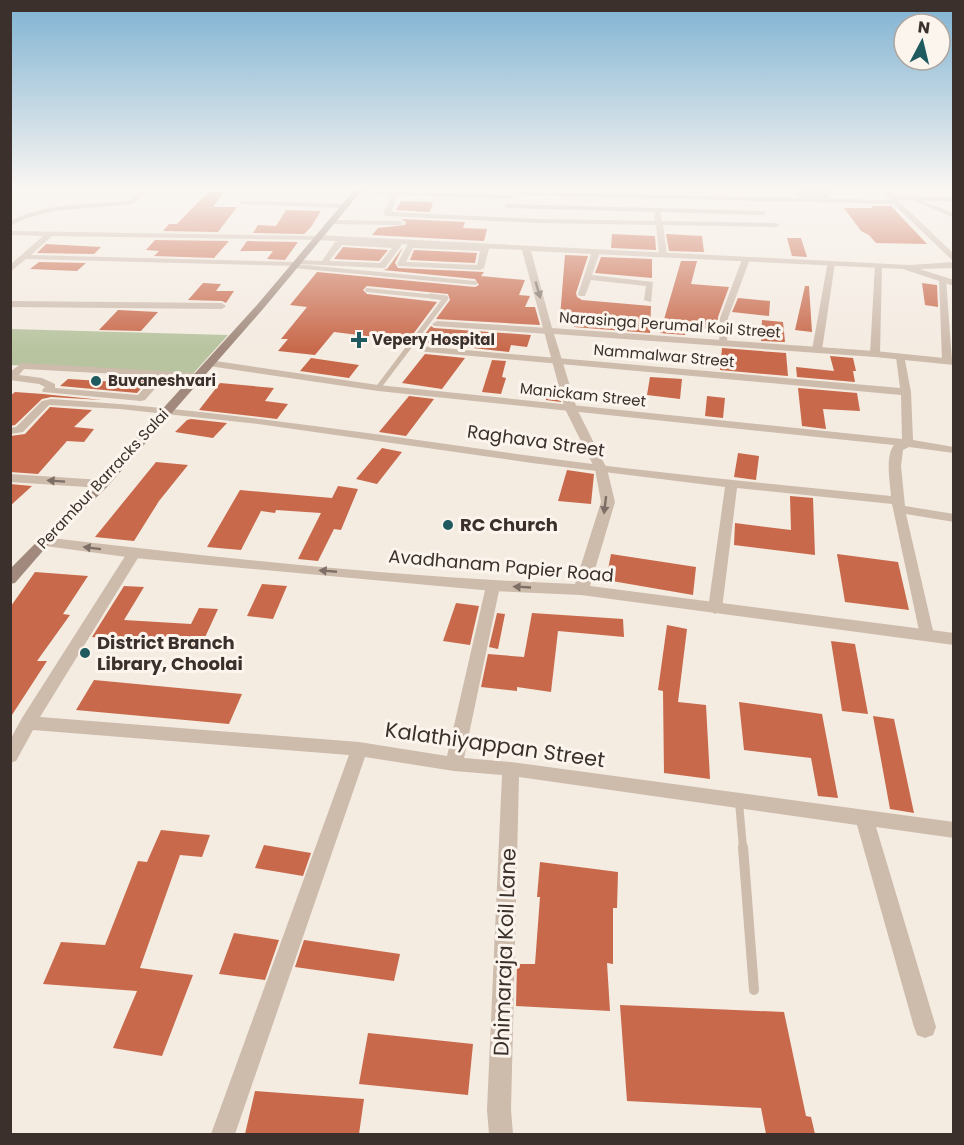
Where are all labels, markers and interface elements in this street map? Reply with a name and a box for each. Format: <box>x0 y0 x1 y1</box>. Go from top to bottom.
north arrow <box>892 12 952 72</box>
text: N <box>916 15 931 40</box>
one-way arrow <box>534 281 543 299</box>
street label: Narasinga Perumal Koil Street <box>558 306 782 343</box>
place label: Vepery Hospital <box>372 329 495 350</box>
marker: Vepery Hospital <box>350 331 368 349</box>
street label: Nammalwar Street <box>593 339 735 372</box>
place label: Buvaneshvari <box>108 370 216 391</box>
marker: Buvaneshvari <box>89 374 103 388</box>
street label: Manickam Street <box>519 377 647 412</box>
street label: Perambur Barracks Salai <box>32 404 173 553</box>
street label: Raghava Street <box>466 418 607 463</box>
one-way arrow <box>47 476 66 486</box>
one-way arrow <box>601 496 610 515</box>
place label: RC Church <box>460 512 558 537</box>
marker: RC Church <box>441 518 455 532</box>
street label: Avadhanam Papier Road <box>387 543 615 588</box>
one-way arrow <box>82 544 101 553</box>
one-way arrow <box>318 566 337 576</box>
one-way arrow <box>513 582 532 591</box>
place label: District Branch Library, Choolai <box>97 630 243 676</box>
marker: District Branch Library, Choolai <box>78 646 92 660</box>
street label: Kalathiyappan Street <box>383 715 607 774</box>
street label: Dhimaraja Koil Lane <box>486 848 523 1056</box>

